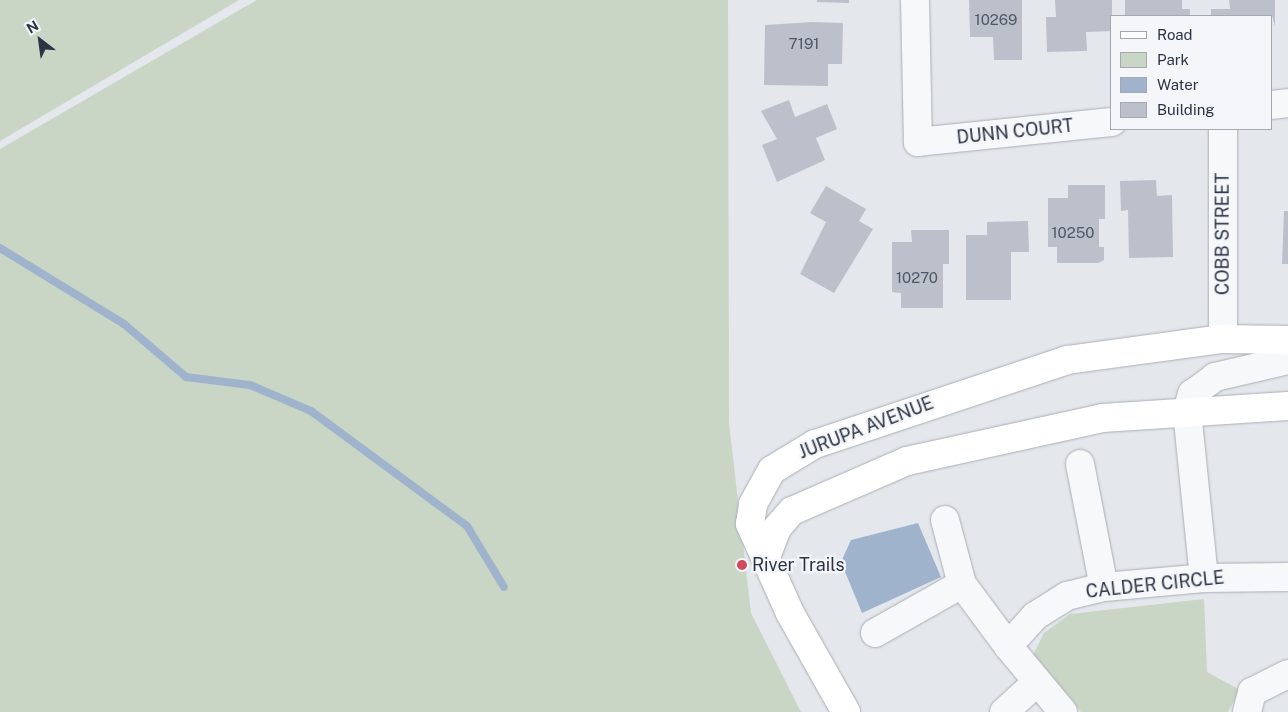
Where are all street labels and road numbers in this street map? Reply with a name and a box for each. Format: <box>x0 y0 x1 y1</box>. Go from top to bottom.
street label: DUNN COURT <box>956 115 1074 149</box>
street label: COBB STREET <box>1212 173 1234 295</box>
street label: JURUPA AVENUE <box>795 392 937 464</box>
street label: CALDER CIRCLE <box>1085 567 1225 603</box>

